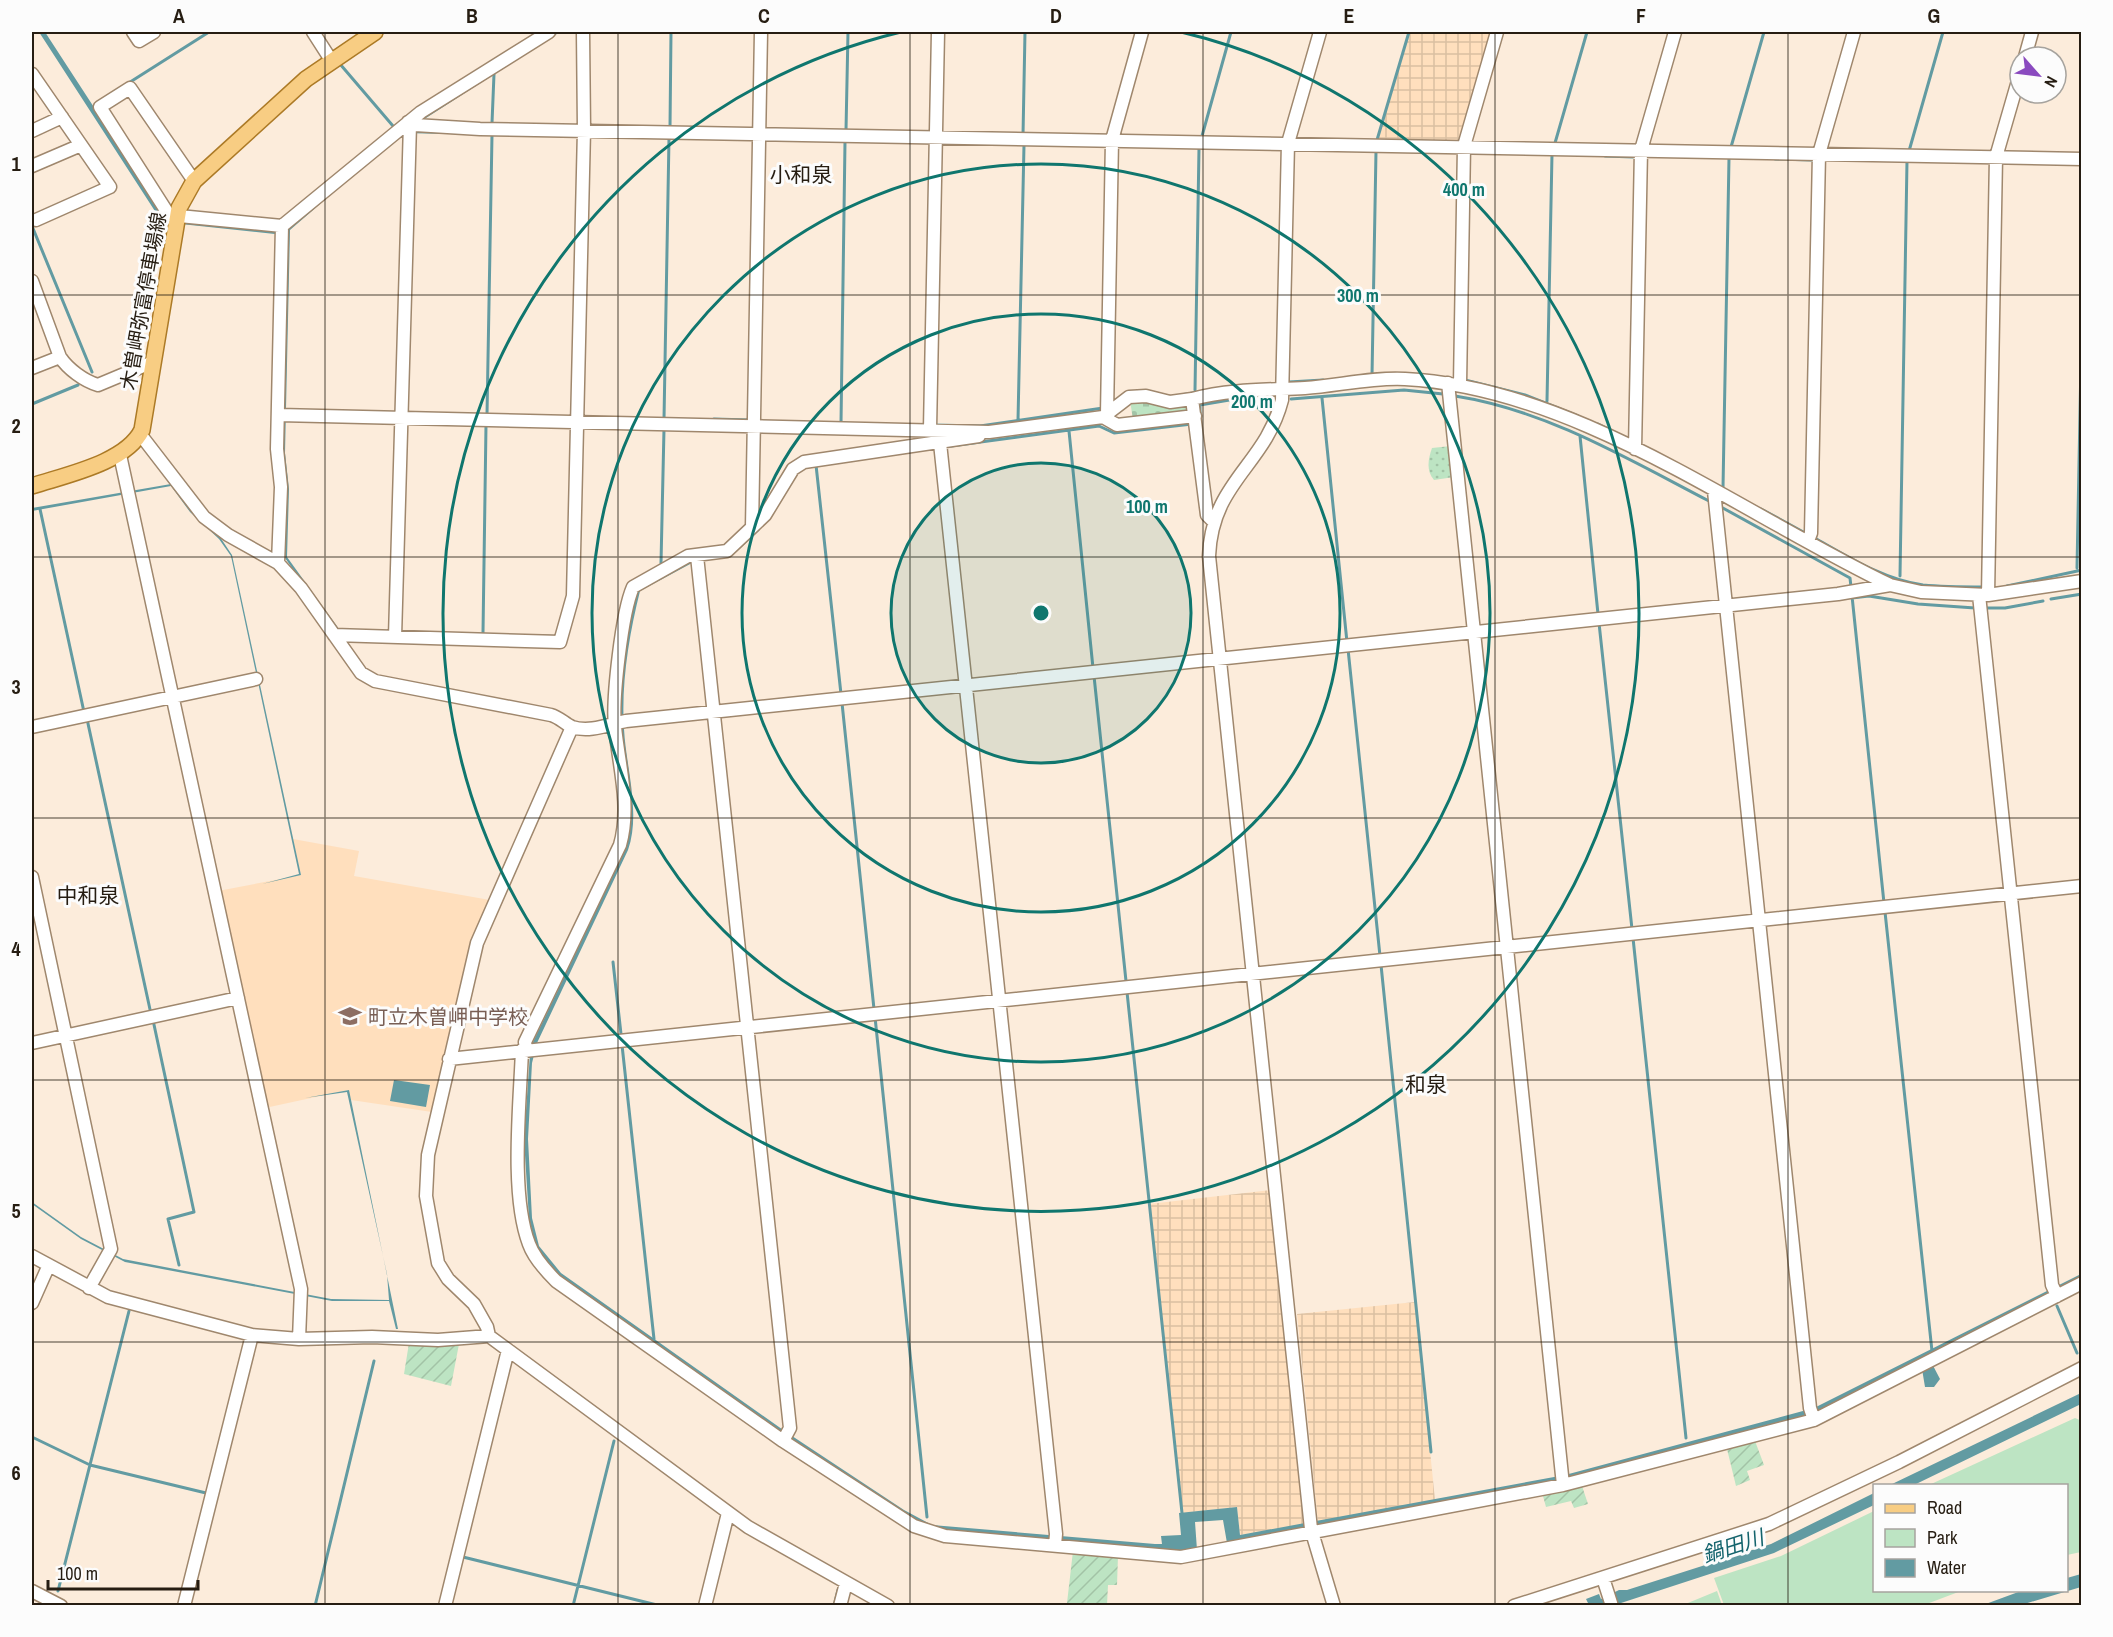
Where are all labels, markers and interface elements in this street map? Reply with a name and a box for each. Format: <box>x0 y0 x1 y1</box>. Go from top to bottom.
text: A <box>173 2 185 29</box>
text: B <box>466 2 478 29</box>
text: C <box>758 2 770 29</box>
text: D <box>1050 2 1062 29</box>
text: E <box>1344 2 1355 29</box>
text: F <box>1636 2 1646 29</box>
text: G <box>1928 2 1940 29</box>
north arrow <box>2008 45 2068 105</box>
text: N <box>2039 73 2063 91</box>
text: 1 <box>11 150 21 177</box>
district label: 小和泉 <box>770 160 833 189</box>
text: 400 m <box>1443 177 1485 202</box>
street label: 木曽岬弥富停車場線 <box>114 210 172 392</box>
text: 300 m <box>1337 283 1379 308</box>
text: 200 m <box>1231 389 1273 414</box>
text: 2 <box>11 412 21 439</box>
text: 100 m <box>1126 494 1168 519</box>
centre of rings <box>1031 603 1051 623</box>
text: 3 <box>11 673 21 700</box>
district label: 中和泉 <box>57 881 120 910</box>
text: 4 <box>11 935 21 962</box>
school or university icon: 町立木曽岬中学校 <box>337 1003 363 1029</box>
place label: 町立木曽岬中学校 <box>368 1003 528 1030</box>
district label: 和泉 <box>1405 1070 1447 1099</box>
text: 5 <box>11 1197 21 1224</box>
text: 6 <box>11 1459 21 1486</box>
legend <box>1873 1484 2068 1592</box>
text: Road <box>1927 1495 1962 1520</box>
water label: 鍋田川 <box>1699 1522 1769 1570</box>
text: Park <box>1927 1525 1958 1550</box>
scale bar <box>48 1553 198 1591</box>
text: Water <box>1927 1555 1966 1580</box>
text: 100 m <box>57 1561 98 1586</box>

